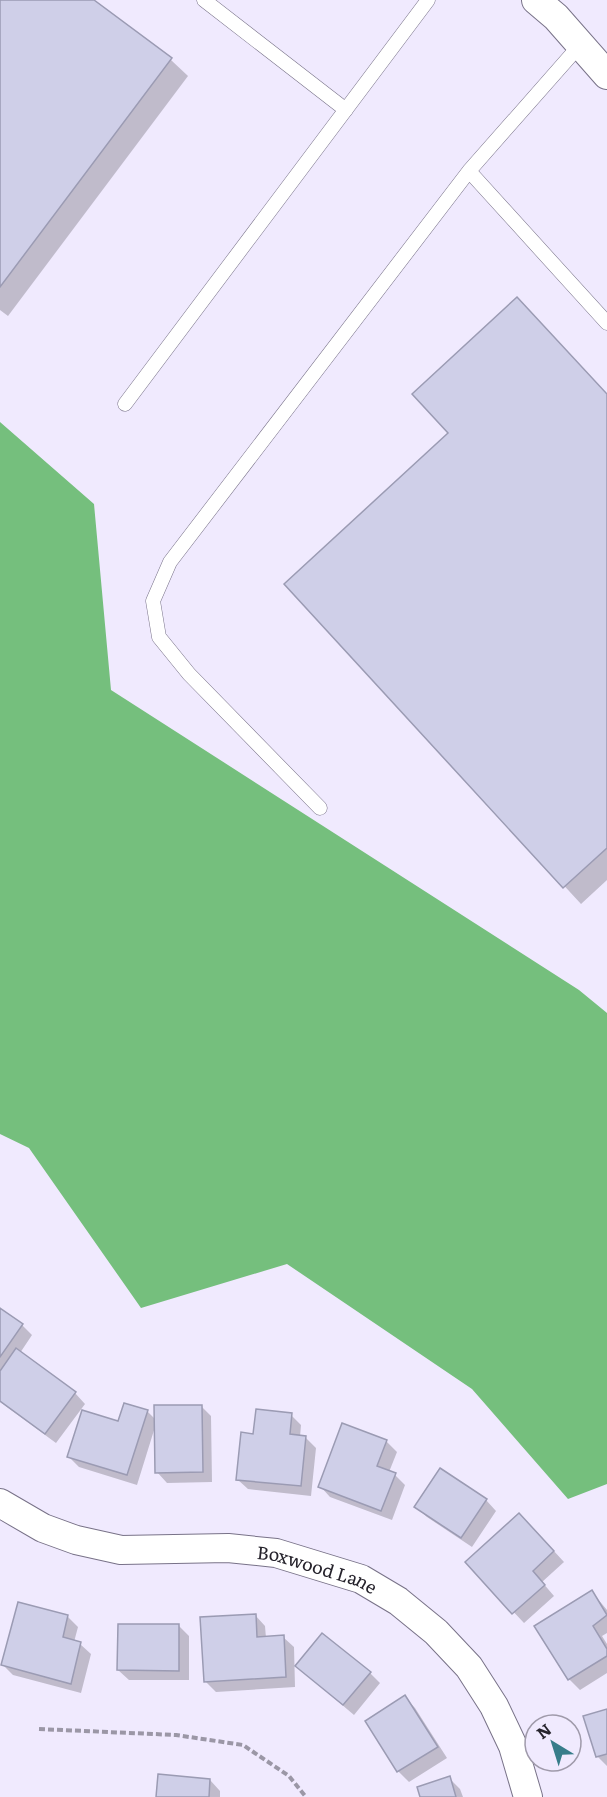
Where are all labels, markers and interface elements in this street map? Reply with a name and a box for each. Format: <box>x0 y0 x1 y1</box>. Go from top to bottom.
street label: Boxwood Lane <box>256 1538 383 1600</box>
north arrow <box>523 1713 583 1773</box>
text: N <box>530 1717 556 1744</box>

